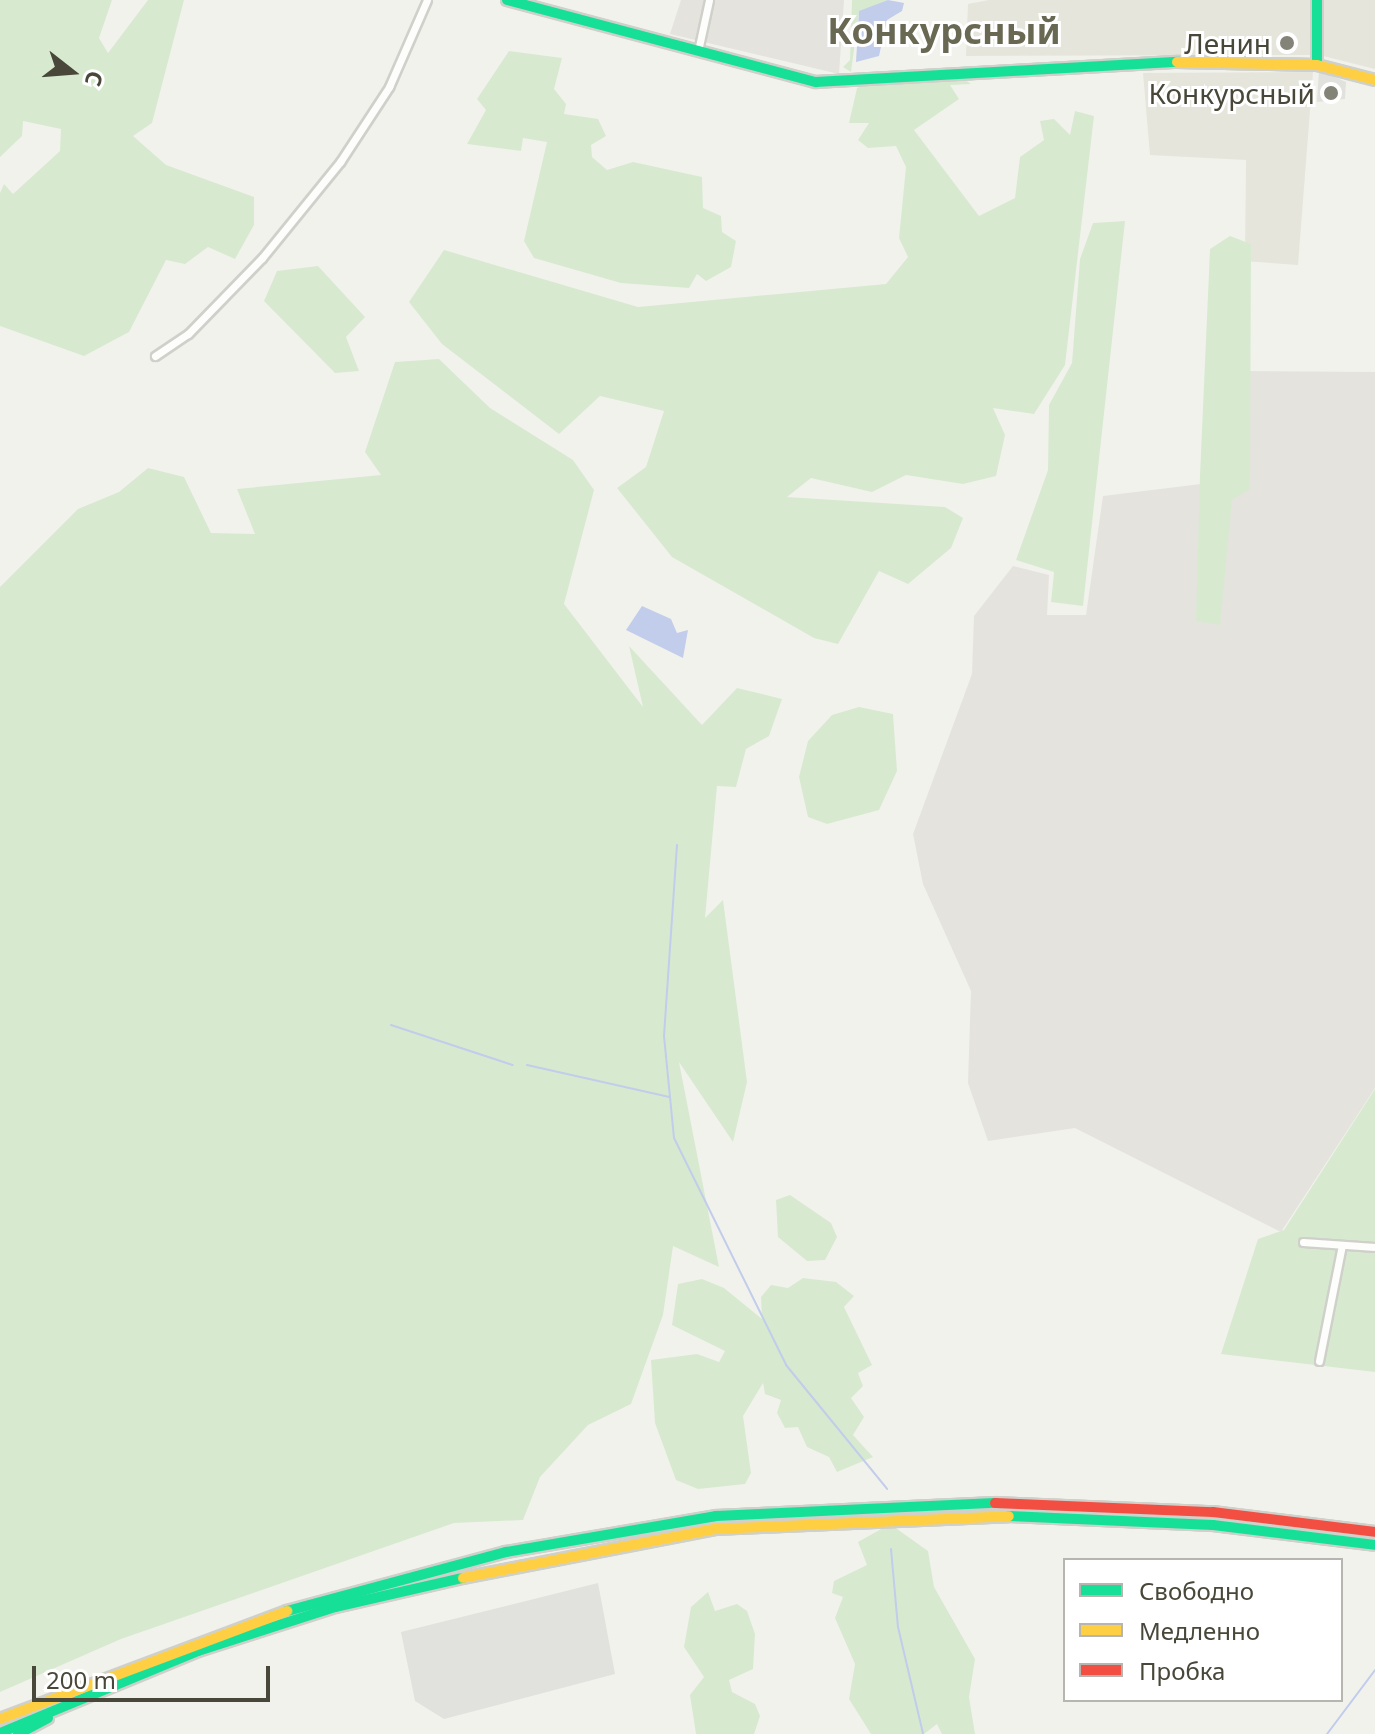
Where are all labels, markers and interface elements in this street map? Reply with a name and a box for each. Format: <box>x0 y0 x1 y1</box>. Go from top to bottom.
district label: Конкурсный <box>827 9 1061 53</box>
place label: Ленин <box>1184 26 1271 60</box>
north arrow <box>32 32 112 112</box>
marker: Ленин <box>1278 34 1296 52</box>
text: С <box>79 68 111 90</box>
place label: Конкурсный <box>1148 76 1315 110</box>
marker: Конкурсный <box>1322 84 1340 102</box>
legend <box>1063 1558 1343 1702</box>
text: Свободно <box>1139 1574 1254 1607</box>
text: Медленно <box>1139 1614 1260 1647</box>
scale bar <box>36 1650 274 1700</box>
text: Пробка <box>1139 1654 1225 1687</box>
text: 200 m <box>46 1663 116 1696</box>

